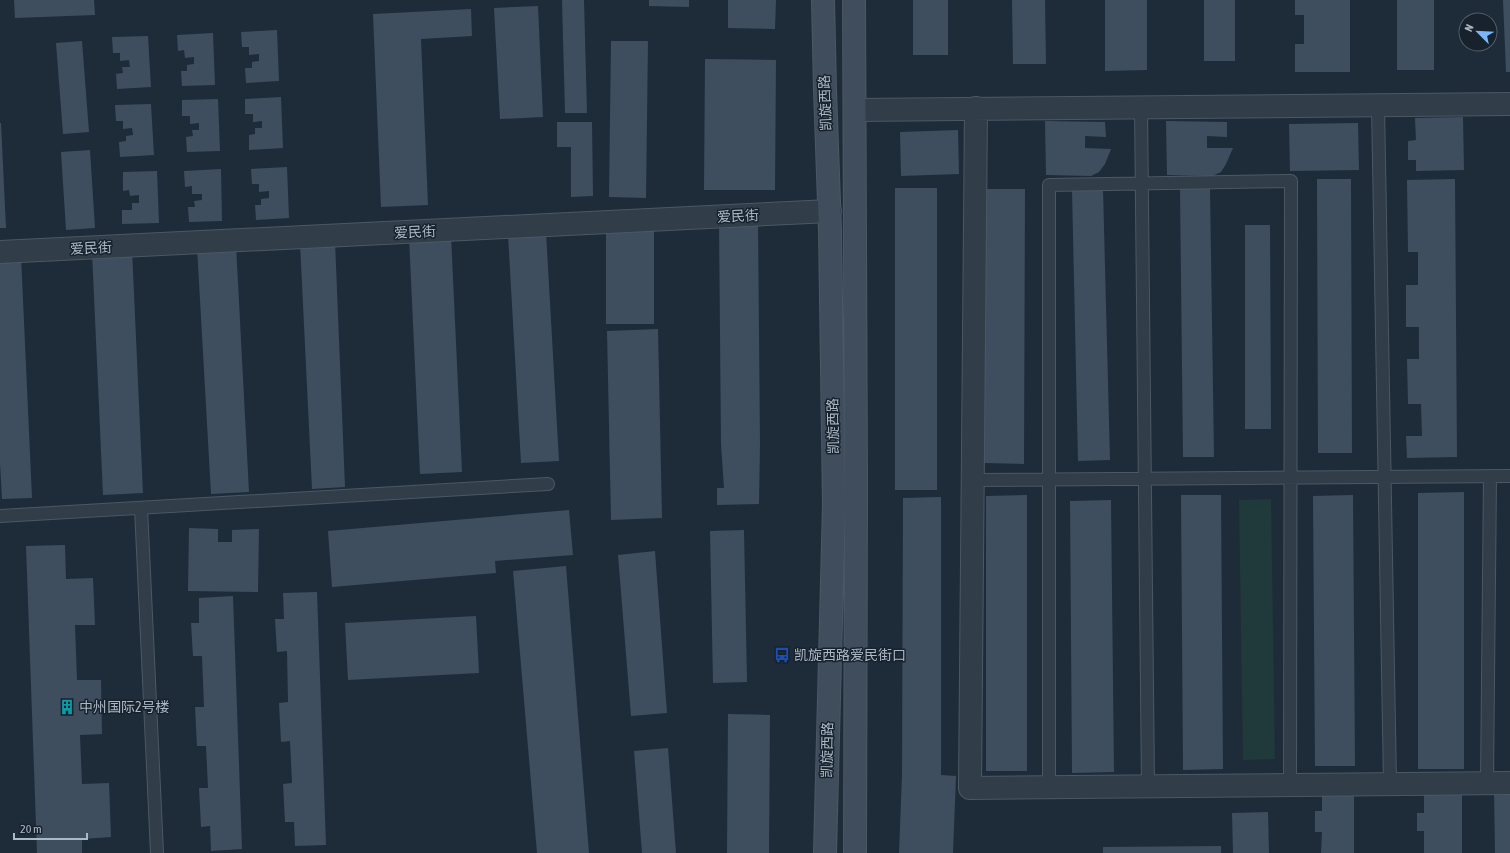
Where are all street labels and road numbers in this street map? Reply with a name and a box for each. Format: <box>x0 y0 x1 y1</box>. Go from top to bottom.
street label: 凯旋西路 <box>816 75 834 131</box>
street label: 爱民街 <box>717 207 759 225</box>
street label: 爱民街 <box>394 223 436 241</box>
street label: 爱民街 <box>70 239 112 257</box>
street label: 凯旋西路 <box>825 398 841 454</box>
street label: 凯旋西路 <box>819 722 835 778</box>

